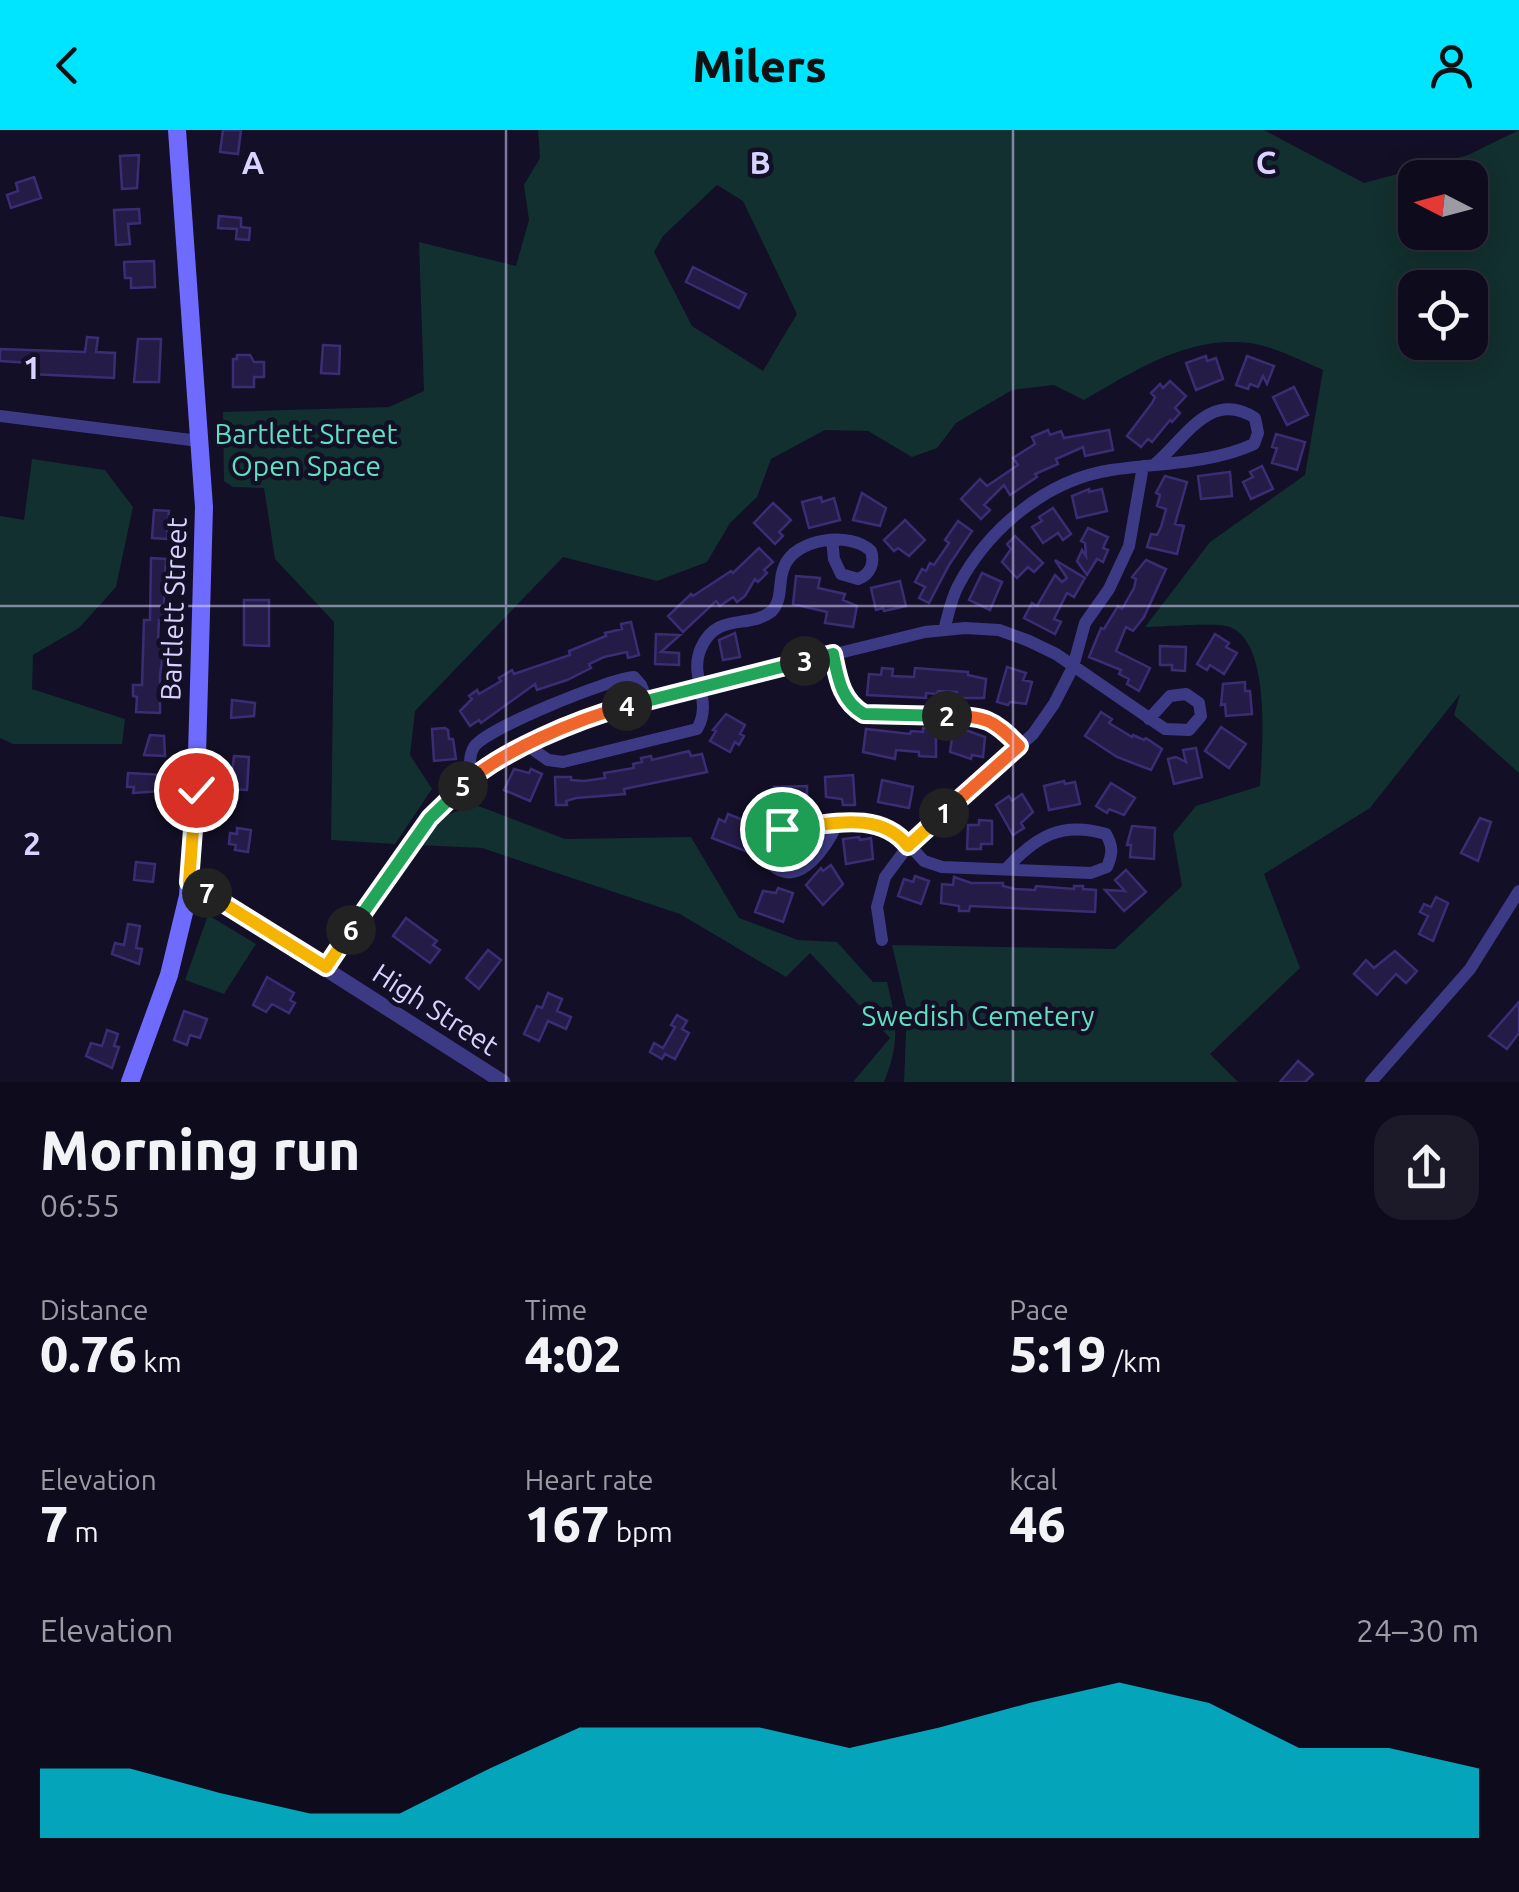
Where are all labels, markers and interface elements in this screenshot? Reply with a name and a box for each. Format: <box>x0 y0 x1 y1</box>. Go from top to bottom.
icon: back <box>40 38 95 93</box>
icon: person <box>1424 38 1479 93</box>
text: Milers <box>692 40 827 91</box>
text: A <box>242 144 265 180</box>
text: B <box>749 144 771 180</box>
text: C <box>1256 144 1276 180</box>
north arrow <box>1398 160 1488 250</box>
map controls <box>1398 160 1488 360</box>
button: locate <box>1398 270 1488 360</box>
text: 1 <box>23 349 41 385</box>
park label: Bartlett Street Open Space <box>214 418 398 481</box>
street label: Bartlett Street <box>154 517 192 701</box>
pin: 3 <box>780 636 830 686</box>
text: 3 <box>797 645 813 676</box>
pin: 4 <box>602 681 652 731</box>
text: 4 <box>619 690 635 721</box>
pin: 2 <box>922 691 972 741</box>
text: 2 <box>939 700 955 731</box>
pin <box>154 748 239 833</box>
pin: 5 <box>438 761 488 811</box>
icon: check <box>169 763 224 818</box>
text: 5 <box>455 770 471 801</box>
pin <box>740 787 825 872</box>
pin: 1 <box>919 788 969 838</box>
text: 1 <box>936 797 952 828</box>
icon: arrive <box>755 802 810 857</box>
text: 2 <box>23 825 41 861</box>
pin: 7 <box>182 868 232 918</box>
text: 7 <box>199 877 215 908</box>
pin: 6 <box>326 905 376 955</box>
text: 6 <box>343 914 359 945</box>
street label: High Street <box>368 957 504 1061</box>
park label: Swedish Cemetery <box>862 1000 1094 1031</box>
button: share <box>1374 1115 1479 1220</box>
text: Morning run <box>40 1119 361 1180</box>
text: 06:55 <box>40 1187 120 1223</box>
text: Distance <box>40 1294 148 1325</box>
text: Time <box>525 1294 587 1325</box>
text: Pace <box>1009 1294 1069 1325</box>
text: 0.76 <box>40 1325 137 1381</box>
text: 4:02 <box>525 1325 622 1381</box>
text: 5:19 <box>1009 1325 1106 1381</box>
text: km <box>137 1346 182 1377</box>
text: /km <box>1106 1346 1161 1377</box>
text: Elevation <box>40 1464 157 1495</box>
text: Heart rate <box>525 1464 653 1495</box>
text: kcal <box>1009 1464 1058 1495</box>
text: 7 <box>40 1495 68 1551</box>
text: 167 <box>525 1495 609 1551</box>
text: 46 <box>1009 1495 1066 1551</box>
text: m <box>68 1516 99 1547</box>
text: bpm <box>609 1516 673 1547</box>
text: Elevation <box>40 1612 173 1648</box>
text: 24–30 m <box>1356 1612 1479 1648</box>

